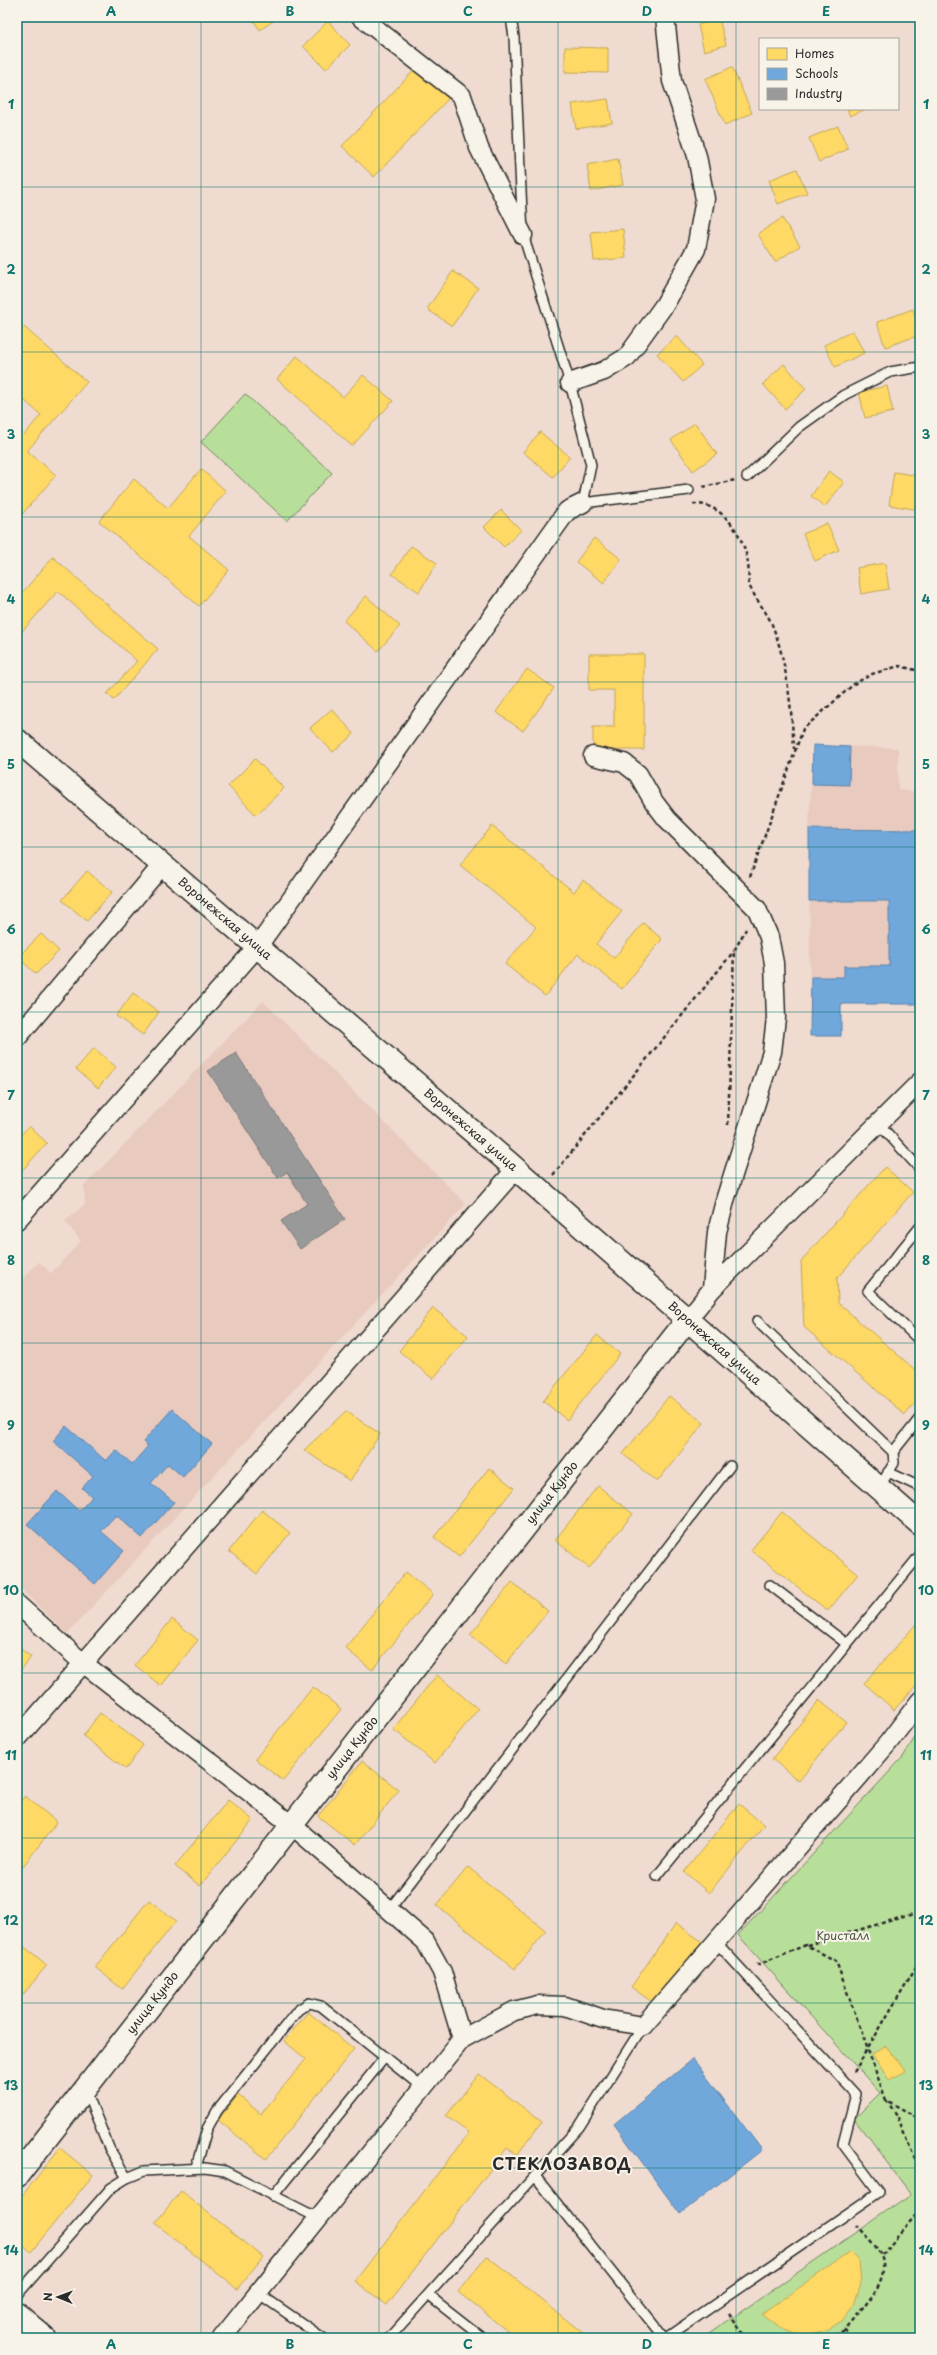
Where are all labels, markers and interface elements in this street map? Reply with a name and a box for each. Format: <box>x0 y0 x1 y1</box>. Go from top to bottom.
text: A <box>106 1 116 20</box>
text: B <box>286 1 295 20</box>
text: C <box>463 1 473 20</box>
text: D <box>642 1 652 20</box>
text: E <box>822 1 830 20</box>
legend <box>759 38 899 110</box>
text: Homes <box>795 44 834 62</box>
text: Schools <box>795 64 839 82</box>
text: Industry <box>795 84 843 102</box>
text: 1 <box>8 94 14 113</box>
text: 1 <box>923 94 929 113</box>
text: 2 <box>6 259 16 278</box>
text: 2 <box>921 259 931 278</box>
text: 3 <box>7 424 16 443</box>
text: 3 <box>922 424 931 443</box>
text: 4 <box>7 589 16 608</box>
text: 4 <box>922 589 931 608</box>
text: 5 <box>7 754 15 773</box>
text: 5 <box>922 754 930 773</box>
street label: Воронежская улица <box>174 872 277 964</box>
text: 6 <box>6 919 16 938</box>
text: 6 <box>921 919 931 938</box>
street label: Воронежская улица <box>420 1083 522 1175</box>
text: 7 <box>7 1085 15 1104</box>
text: 7 <box>922 1085 930 1104</box>
text: 8 <box>7 1250 15 1269</box>
text: 8 <box>922 1250 930 1269</box>
street label: Воронежская улица <box>664 1296 766 1389</box>
text: 9 <box>7 1415 15 1434</box>
text: 9 <box>922 1415 930 1434</box>
street label: улица Кундо <box>521 1457 582 1527</box>
text: 10 <box>3 1580 19 1599</box>
text: 10 <box>918 1580 934 1599</box>
street label: улица Кундо <box>321 1712 382 1782</box>
text: 11 <box>5 1745 17 1764</box>
text: 11 <box>920 1745 932 1764</box>
text: 12 <box>3 1910 19 1929</box>
text: 12 <box>918 1910 934 1929</box>
park label: Кристалл <box>816 1926 870 1944</box>
street label: улица Кундо <box>122 1967 182 2037</box>
text: 13 <box>4 2075 19 2094</box>
text: 13 <box>919 2075 934 2094</box>
district label: СТЕКЛОЗАВОД <box>492 2151 632 2175</box>
text: 14 <box>3 2240 19 2259</box>
text: 14 <box>918 2240 934 2259</box>
north arrow <box>38 2277 78 2317</box>
text: N <box>39 2292 56 2301</box>
text: A <box>106 2334 116 2353</box>
text: B <box>286 2334 295 2353</box>
text: C <box>463 2334 473 2353</box>
text: D <box>642 2334 652 2353</box>
text: E <box>822 2334 830 2353</box>

